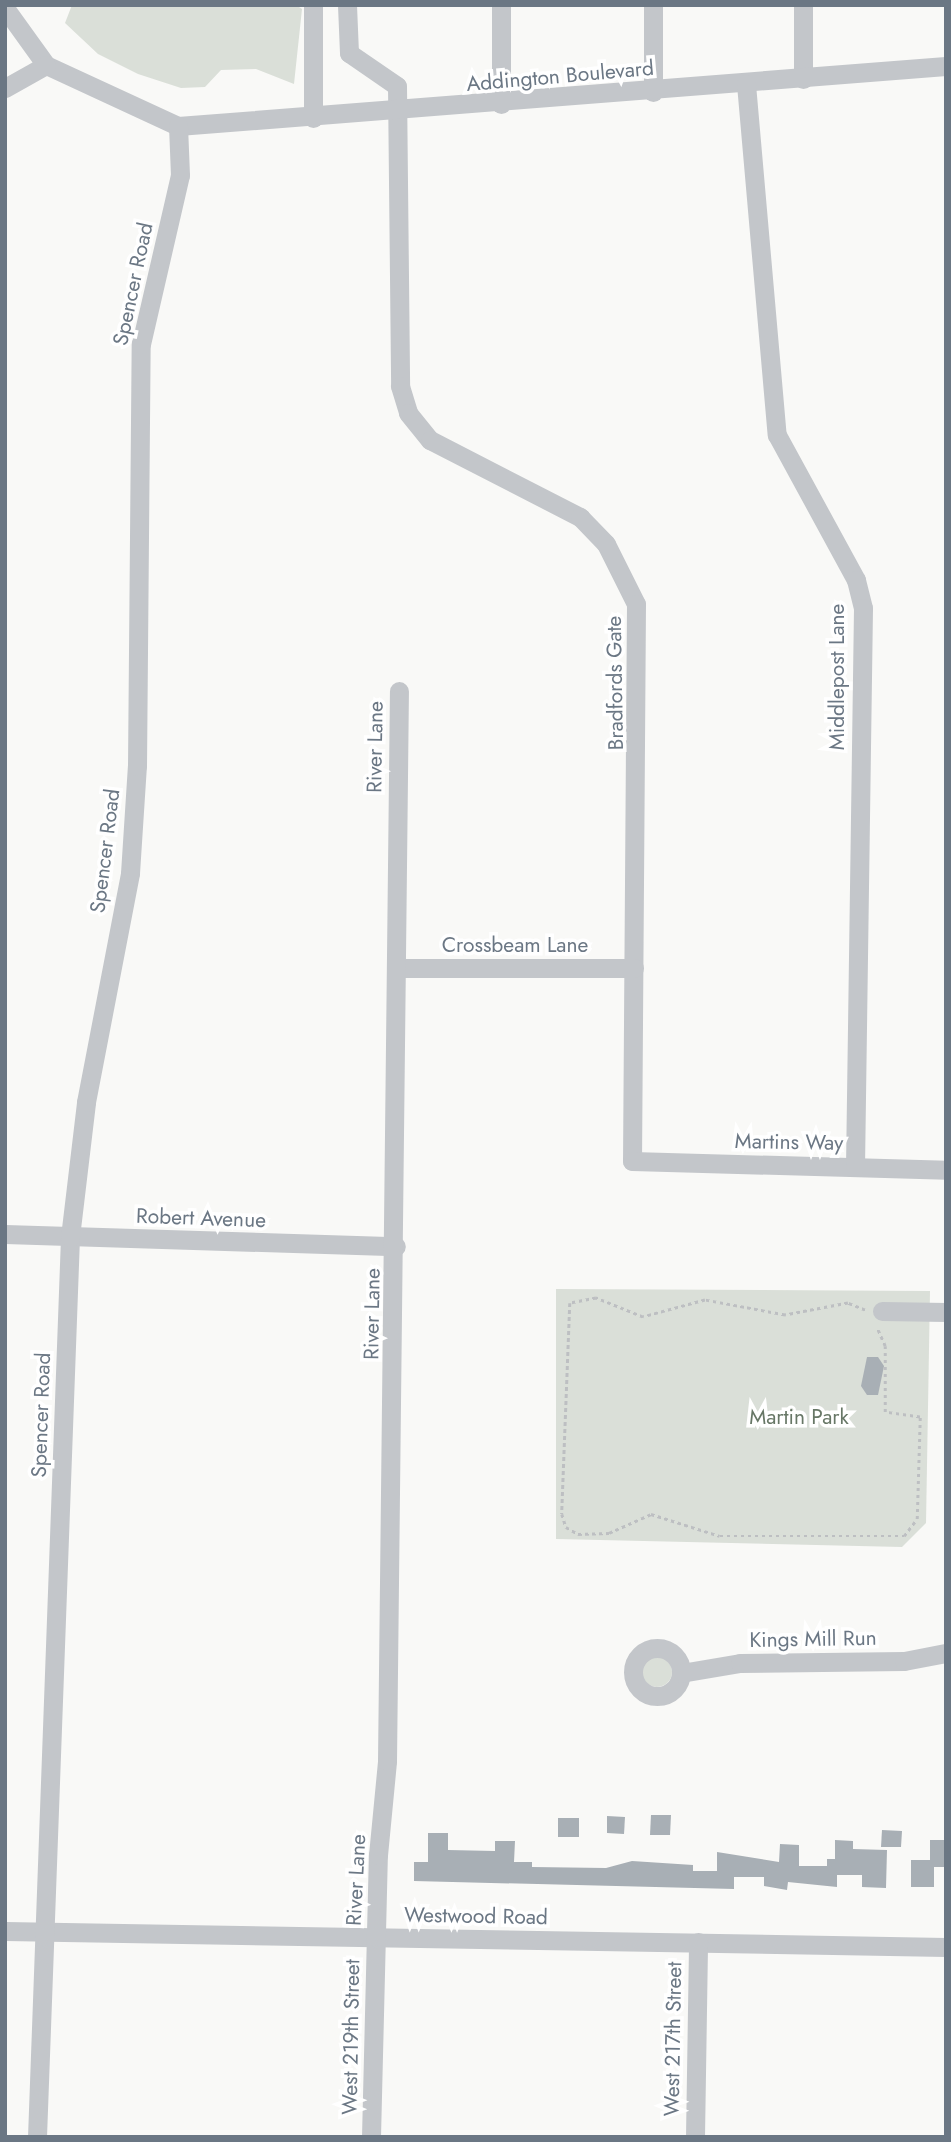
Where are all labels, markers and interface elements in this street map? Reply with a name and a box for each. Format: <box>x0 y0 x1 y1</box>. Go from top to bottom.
street label: Addington Boulevard <box>465 55 655 97</box>
street label: Spencer Road <box>108 220 158 348</box>
street label: Middlepost Lane <box>824 604 850 750</box>
street label: Bradfords Gate <box>601 615 629 751</box>
street label: River Lane <box>362 701 388 793</box>
street label: Spencer Road <box>85 787 125 915</box>
street label: Crossbeam Lane <box>442 932 588 958</box>
street label: Martins Way <box>735 1128 843 1156</box>
street label: Robert Avenue <box>136 1203 266 1233</box>
street label: River Lane <box>359 1268 385 1360</box>
street label: Spencer Road <box>26 1352 56 1478</box>
park label: Martin Park <box>749 1404 849 1430</box>
street label: Kings Mill Run <box>749 1625 877 1653</box>
street label: River Lane <box>341 1833 371 1927</box>
street label: Westwood Road <box>404 1902 548 1930</box>
street label: West 219th Street <box>337 1959 365 2115</box>
street label: West 217th Street <box>659 1961 687 2117</box>

